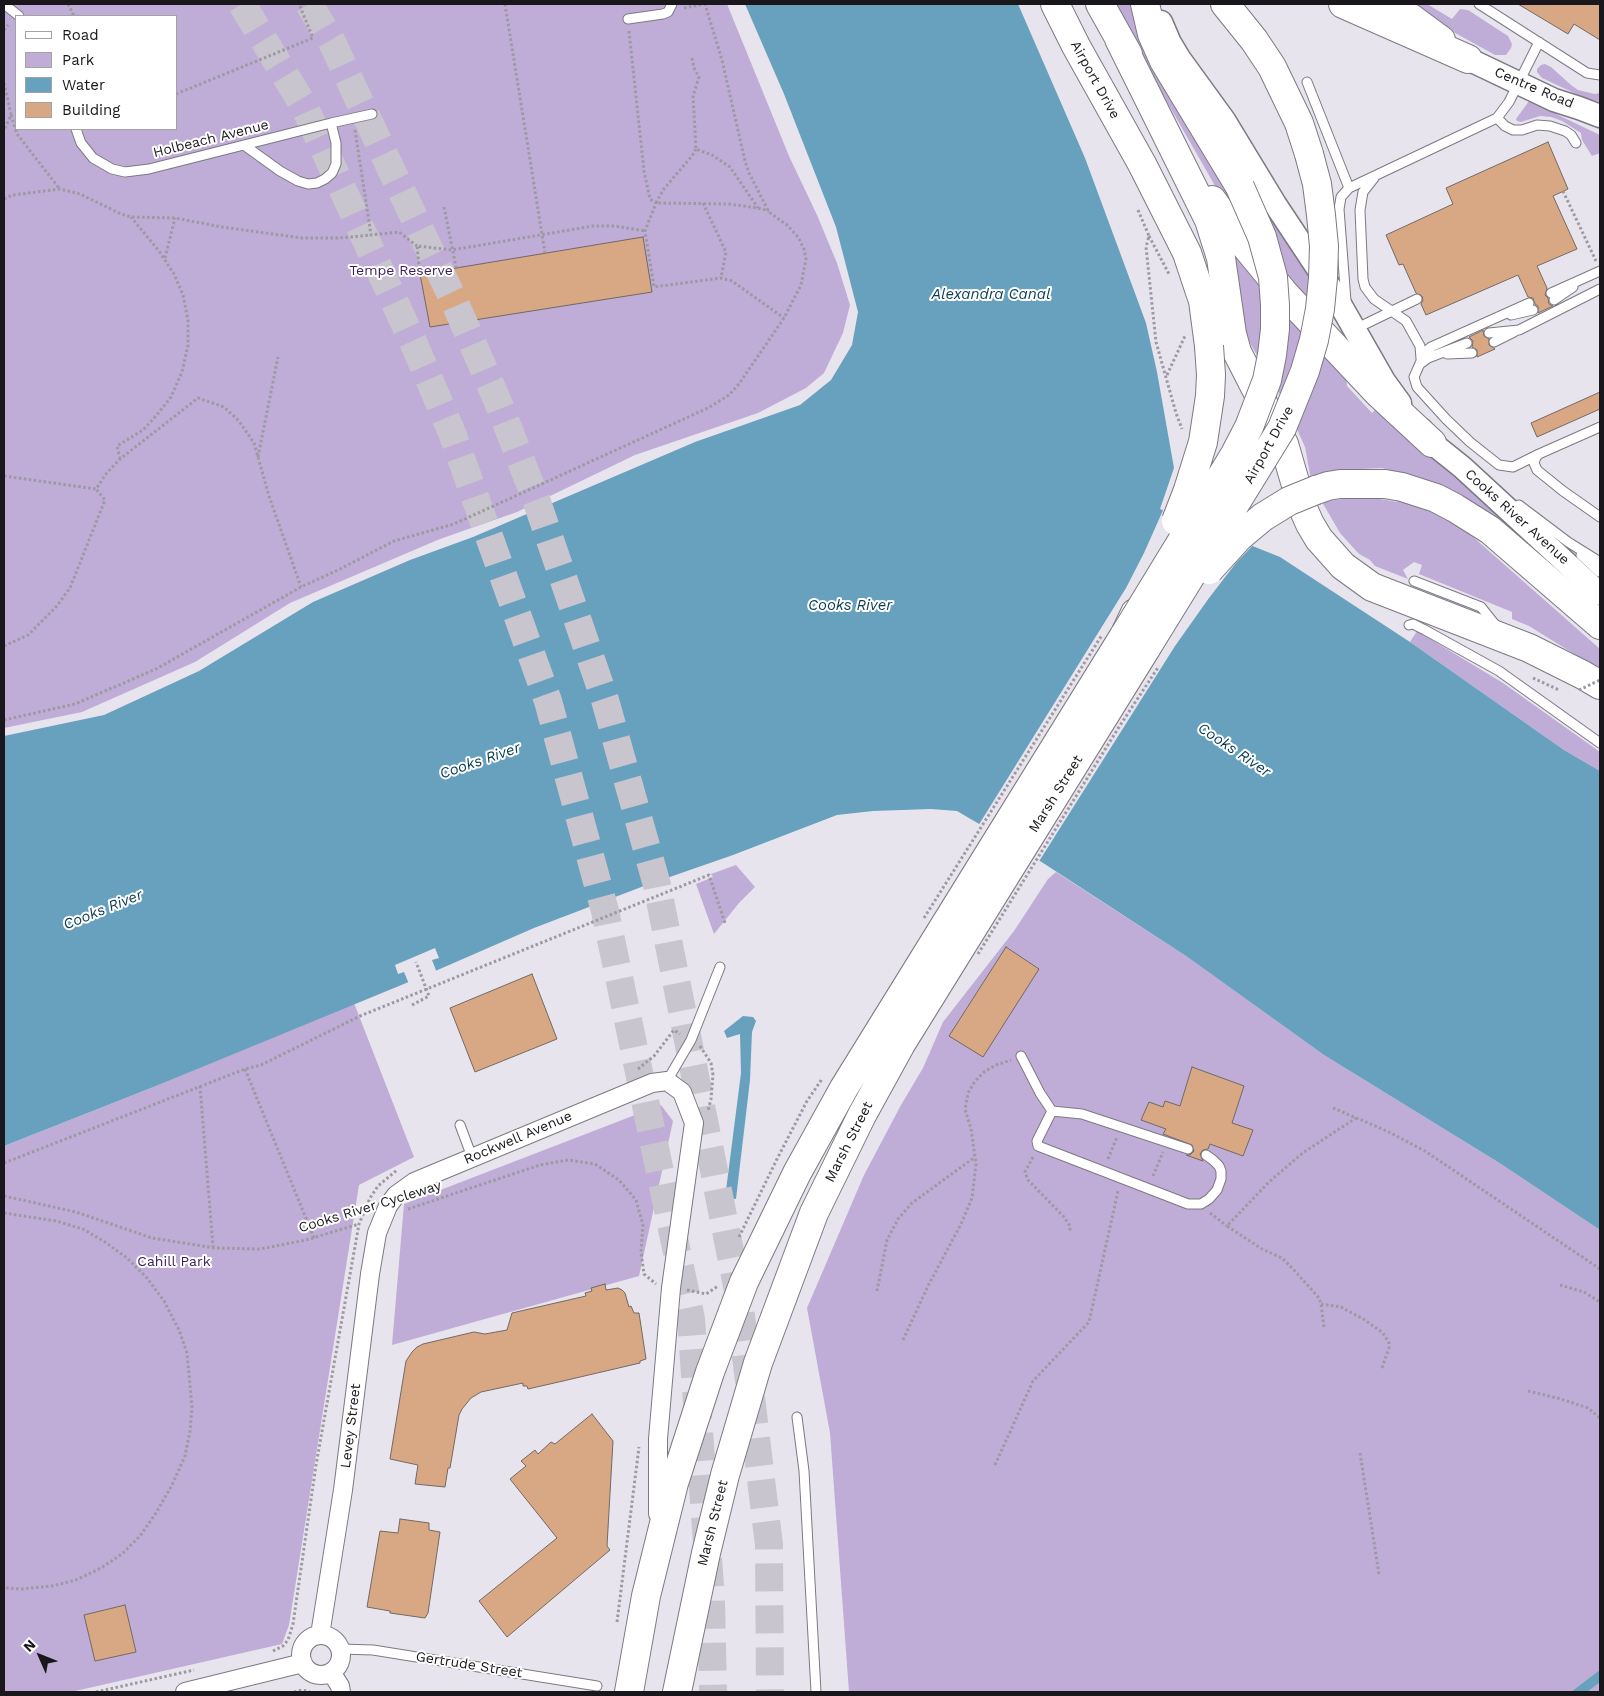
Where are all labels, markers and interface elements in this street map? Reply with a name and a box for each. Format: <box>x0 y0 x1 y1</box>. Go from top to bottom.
legend <box>15 15 178 130</box>
text: Road <box>62 26 99 44</box>
street label: Airport Drive <box>1067 38 1123 122</box>
text: Park <box>62 51 94 69</box>
street label: Centre Road <box>1492 64 1576 112</box>
text: Water <box>62 76 105 94</box>
text: Building <box>62 101 120 119</box>
street label: Holbeach Avenue <box>152 117 270 161</box>
park label: Tempe Reserve <box>349 263 453 279</box>
water label: Alexandra Canal <box>931 286 1051 304</box>
street label: Airport Drive <box>1241 403 1297 487</box>
street label: Cooks River Avenue <box>1461 466 1573 568</box>
water label: Cooks River <box>808 597 892 615</box>
water label: Cooks River <box>1194 719 1274 781</box>
water label: Cooks River <box>437 739 523 783</box>
street label: Marsh Street <box>1026 752 1086 836</box>
water label: Cooks River <box>61 886 145 934</box>
street label: Marsh Street <box>822 1099 876 1185</box>
street label: Rockwell Avenue <box>461 1108 575 1168</box>
street label: Cooks River Cycleway <box>297 1177 443 1237</box>
park label: Cahill Park <box>137 1254 211 1270</box>
street label: Levey Street <box>337 1383 365 1469</box>
street label: Marsh Street <box>694 1478 732 1568</box>
north arrow <box>15 1631 65 1681</box>
text: N <box>20 1636 39 1655</box>
street label: Gertrude Street <box>415 1648 523 1682</box>

